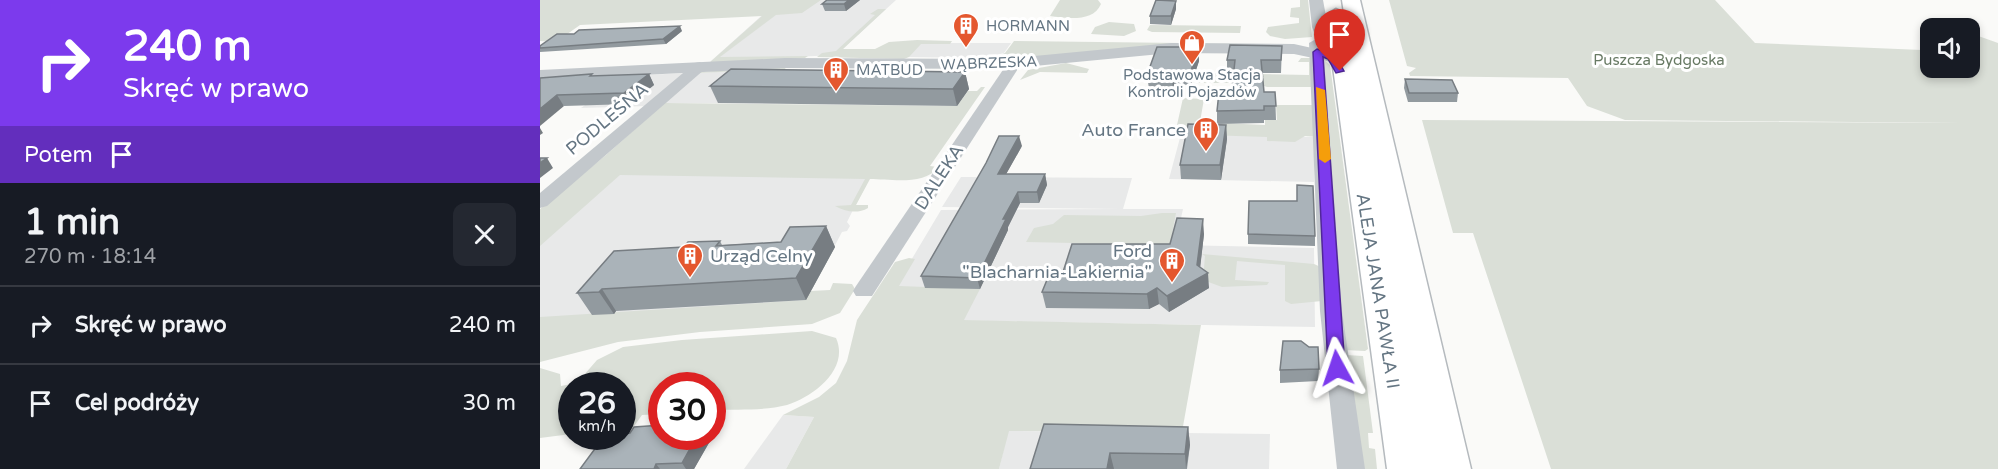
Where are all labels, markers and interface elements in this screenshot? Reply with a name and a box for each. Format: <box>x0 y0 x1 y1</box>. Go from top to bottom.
pin <box>1314 9 1365 71</box>
building icon: HORMANN <box>951 11 981 49</box>
place label: HORMANN <box>986 17 1070 35</box>
icon: arrive <box>1323 18 1356 51</box>
map controls <box>1920 18 1980 78</box>
button: sound <box>1920 18 1980 78</box>
text: 240 m <box>123 21 252 72</box>
icon: right <box>24 24 102 102</box>
shop icon: Podstawowa Stacja Kontroli Pojazdów <box>1177 28 1207 66</box>
park label: Puszcza Bydgoska <box>1593 51 1725 69</box>
street label: WĄBRZESKA <box>940 52 1038 74</box>
building icon: MATBUD <box>821 55 851 93</box>
place label: MATBUD <box>856 61 923 79</box>
place label: Podstawowa Stacja Kontroli Pojazdów <box>1123 66 1261 101</box>
text: Skręć w prawo <box>123 72 309 105</box>
street label: PODLEŚNA <box>561 78 653 160</box>
building icon: Auto France <box>1191 115 1221 153</box>
place label: Auto France <box>1081 119 1186 141</box>
icon: arrive <box>105 138 138 171</box>
street label: DALEKA <box>910 140 968 214</box>
text: Potem <box>24 142 93 168</box>
street label: ALEJA JANA PAWŁA II <box>1352 192 1404 390</box>
text: 1 min <box>24 201 120 244</box>
button: close <box>453 203 516 266</box>
place label: Ford "Blacharnia-Lakiernia" <box>962 240 1152 283</box>
building icon: Urząd Celny <box>675 241 705 279</box>
text: 270 m · 18:14 <box>24 245 156 269</box>
place label: Urząd Celny <box>710 245 813 267</box>
building icon: Ford "Blacharnia-Lakiernia" <box>1157 246 1187 284</box>
icon: right <box>24 309 57 342</box>
text: Skręć w prawo <box>75 312 227 338</box>
text: 240 m <box>449 312 516 338</box>
position arrow <box>1305 336 1369 400</box>
speed limit sign: 30 <box>648 372 726 450</box>
text: 26 <box>578 385 616 422</box>
icon: arrive <box>24 387 57 420</box>
text: Cel podróży <box>75 390 199 416</box>
text: 30 m <box>462 390 516 416</box>
text: km/h <box>578 417 616 435</box>

